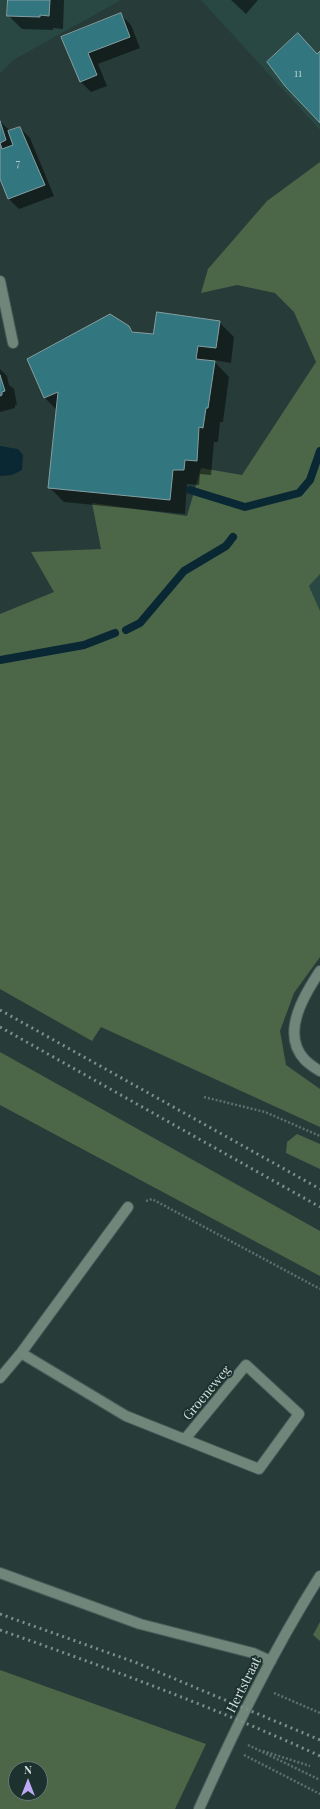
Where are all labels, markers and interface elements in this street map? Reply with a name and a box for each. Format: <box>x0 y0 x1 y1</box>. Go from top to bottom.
house number: 11 <box>294 67 302 81</box>
house number: 7 <box>16 157 20 171</box>
street label: Groeneweg <box>180 1363 234 1423</box>
street label: Hertstraat <box>223 1655 265 1715</box>
north arrow <box>8 1761 48 1801</box>
text: N <box>24 1762 32 1777</box>

